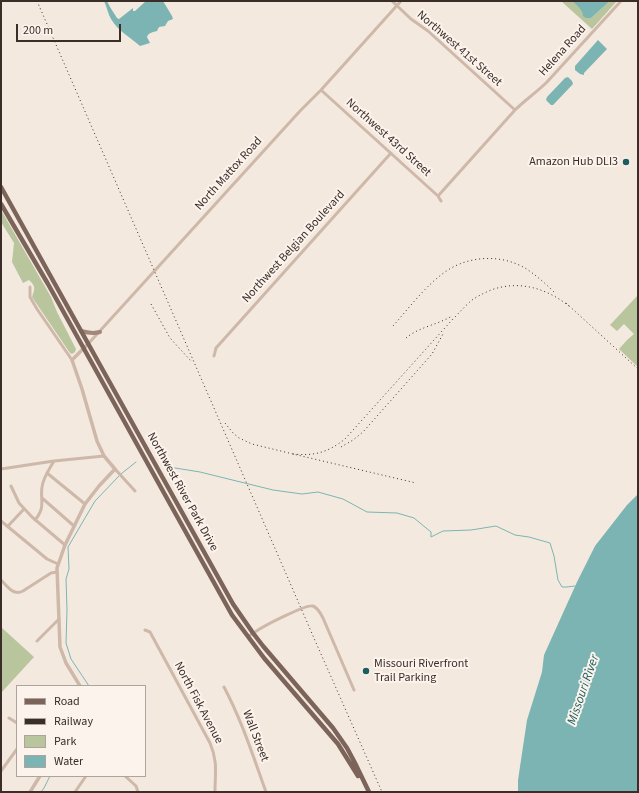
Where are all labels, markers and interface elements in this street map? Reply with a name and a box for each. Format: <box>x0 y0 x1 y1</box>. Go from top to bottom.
street label: Northwest 41st Street <box>414 8 504 90</box>
scale bar <box>18 16 123 42</box>
text: 200 m <box>23 22 53 39</box>
street label: Helena Road <box>536 23 590 79</box>
street label: Northwest 43rd Street <box>342 96 434 180</box>
street label: North Mattox Road <box>192 134 266 214</box>
place label: Amazon Hub DLI3 <box>529 155 618 169</box>
marker: Amazon Hub DLI3 <box>621 157 631 167</box>
street label: Northwest Belgian Boulevard <box>240 188 348 306</box>
street label: Northwest River Park Drive <box>143 430 221 554</box>
water label: Missouri River <box>565 653 603 727</box>
place label: Missouri Riverfront Trail Parking <box>374 657 468 685</box>
street label: North Fisk Avenue <box>170 660 226 746</box>
marker: Missouri Riverfront Trail Parking <box>361 666 371 676</box>
legend <box>16 685 146 777</box>
text: Road <box>54 693 80 710</box>
street label: Wall Street <box>239 708 271 764</box>
text: Railway <box>54 713 93 730</box>
text: Park <box>54 733 76 750</box>
text: Water <box>54 753 83 770</box>

